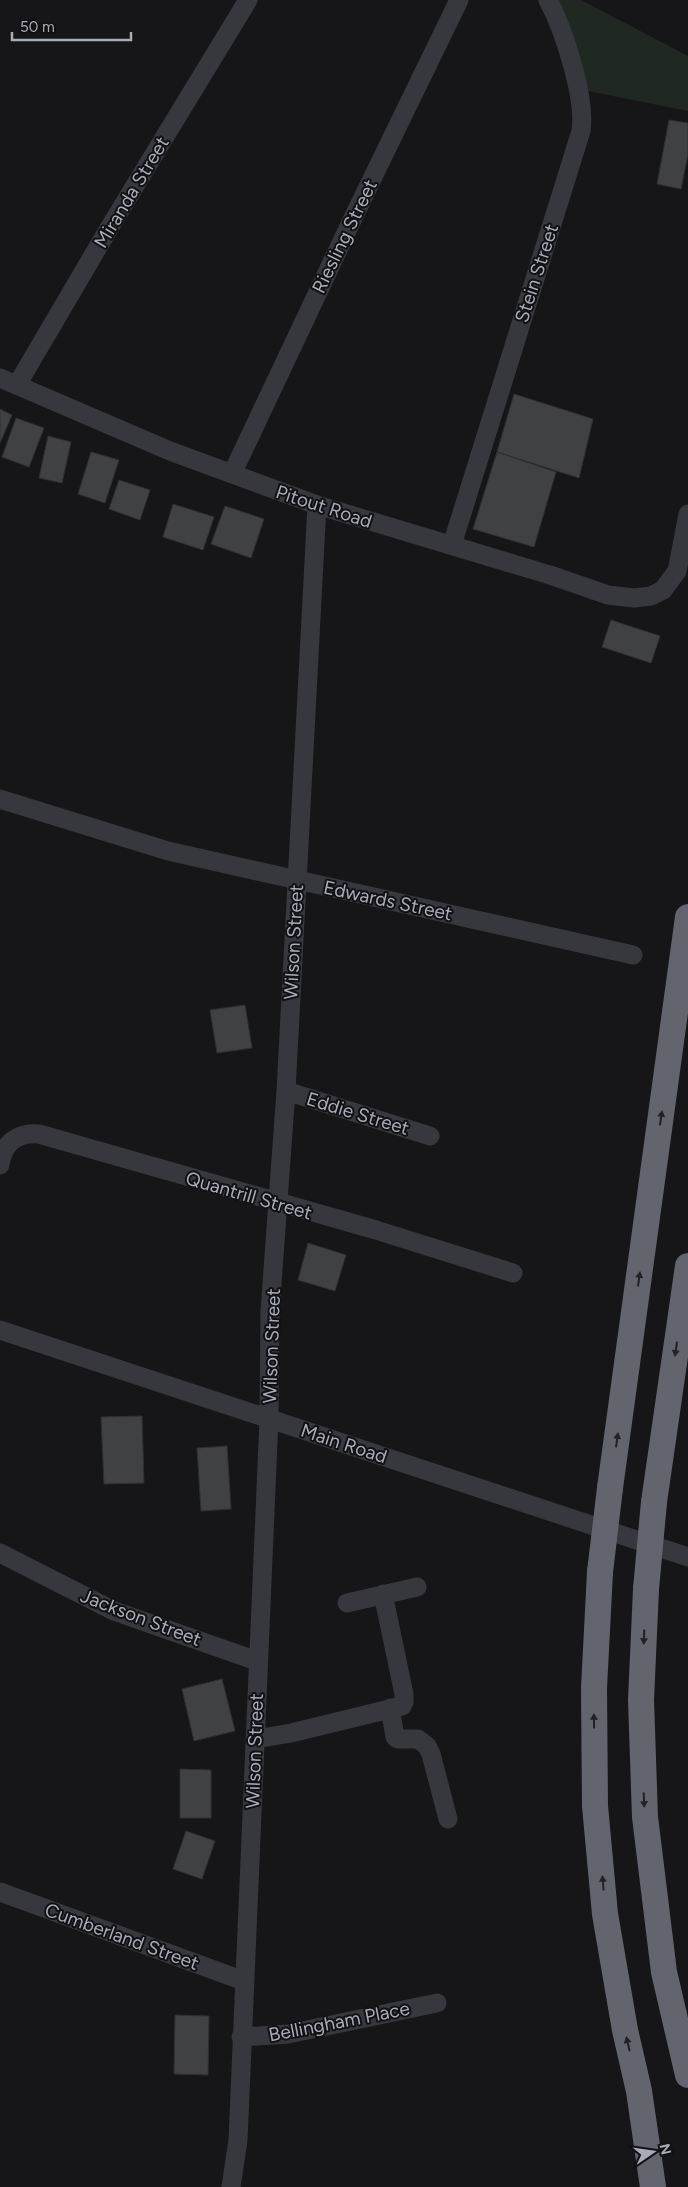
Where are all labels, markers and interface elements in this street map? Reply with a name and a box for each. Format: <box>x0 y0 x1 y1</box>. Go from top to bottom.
scale bar <box>12 10 131 42</box>
text: 50 m <box>20 18 55 36</box>
street label: Miranda Street <box>89 132 174 252</box>
street label: Riesling Street <box>307 176 382 297</box>
street label: Stein Street <box>510 221 563 325</box>
street label: Pitout Road <box>273 480 375 533</box>
street label: Edwards Street <box>321 876 454 925</box>
street label: Wilson Street <box>279 884 308 1000</box>
street label: Eddie Street <box>304 1087 412 1140</box>
one-way arrow <box>657 1109 665 1125</box>
street label: Quantrill Street <box>183 1167 315 1224</box>
one-way arrow <box>635 1270 643 1286</box>
street label: Wilson Street <box>258 1288 285 1404</box>
one-way arrow <box>672 1341 680 1357</box>
street label: Main Road <box>298 1419 390 1468</box>
one-way arrow <box>613 1431 621 1447</box>
street label: Jackson Street <box>77 1584 204 1651</box>
one-way arrow <box>639 1630 647 1646</box>
street label: Wilson Street <box>241 1693 268 1809</box>
one-way arrow <box>590 1713 598 1729</box>
one-way arrow <box>641 1792 649 1808</box>
one-way arrow <box>598 1875 606 1891</box>
street label: Cumberland Street <box>42 1898 202 1975</box>
street label: Bellingham Place <box>267 1997 412 2046</box>
one-way arrow <box>624 2036 632 2051</box>
north arrow <box>628 2127 678 2177</box>
text: N <box>656 2142 675 2156</box>

